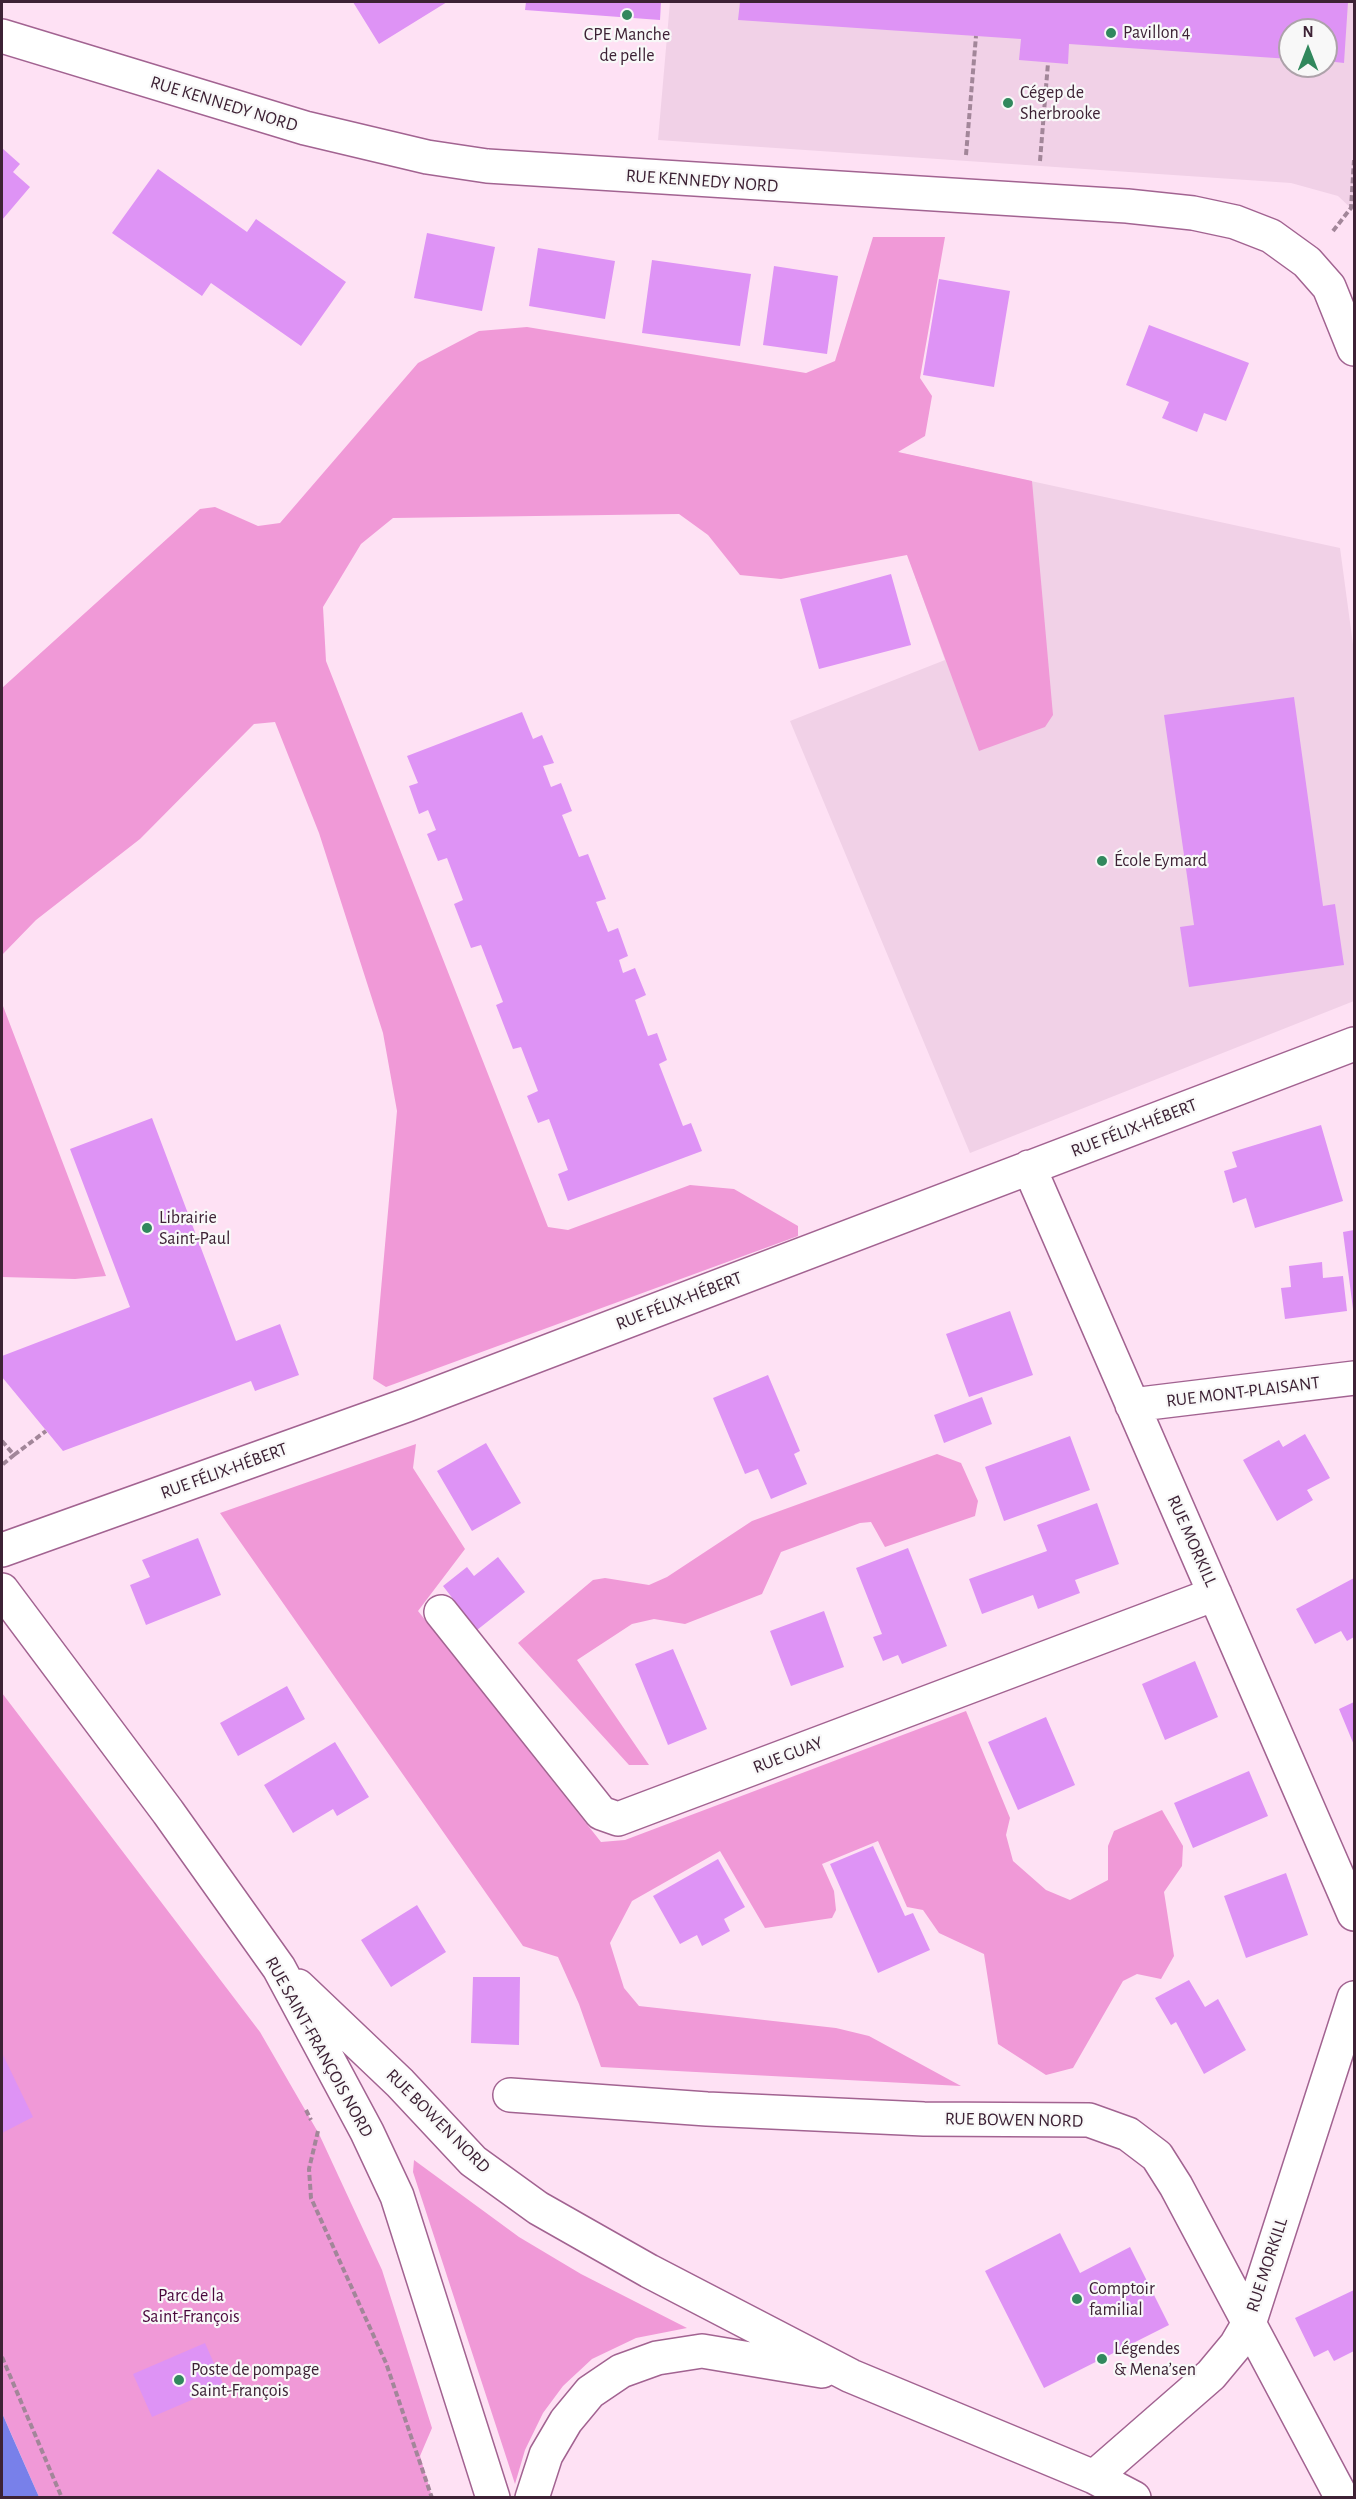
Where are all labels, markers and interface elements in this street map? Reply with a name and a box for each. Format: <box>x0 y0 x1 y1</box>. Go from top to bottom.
marker: CPE Manche de pelle <box>620 8 634 22</box>
north arrow <box>1278 18 1338 78</box>
place label: Pavillon 4 <box>1123 22 1190 44</box>
place label: CPE Manche de pelle <box>584 24 670 66</box>
text: N <box>1302 24 1314 40</box>
marker: Pavillon 4 <box>1104 26 1118 40</box>
street label: RUE KENNEDY NORD <box>148 71 300 137</box>
place label: Cégep de Sherbrooke <box>1020 82 1101 124</box>
marker: Cégep de Sherbrooke <box>1001 96 1015 110</box>
street label: RUE KENNEDY NORD <box>625 165 779 197</box>
place label: École Eymard <box>1114 850 1207 872</box>
marker: École Eymard <box>1095 854 1109 868</box>
street label: RUE FÉLIX-HÉBERT <box>1068 1094 1200 1162</box>
place label: Librairie Saint-Paul <box>159 1207 230 1250</box>
marker: Librairie Saint-Paul <box>140 1221 154 1235</box>
street label: RUE FÉLIX-HÉBERT <box>613 1267 745 1335</box>
street label: RUE MONT-PLAISANT <box>1165 1372 1321 1412</box>
street label: RUE FÉLIX-HÉBERT <box>158 1438 290 1504</box>
street label: RUE MORKILL <box>1162 1492 1222 1590</box>
street label: RUE GUAY <box>750 1732 826 1778</box>
street label: RUE SAINT-FRANÇOIS NORD <box>260 1953 378 2141</box>
street label: RUE BOWEN NORD <box>381 2064 495 2178</box>
street label: RUE BOWEN NORD <box>945 2108 1083 2132</box>
street label: RUE MORKILL <box>1242 2215 1292 2315</box>
place label: Comptoir familial <box>1089 2278 1155 2320</box>
park label: Parc de la Saint-François <box>142 2285 240 2328</box>
marker: Comptoir familial <box>1070 2292 1084 2306</box>
place label: Légendes & Mena’sen <box>1114 2338 1196 2380</box>
marker: Légendes & Mena’sen <box>1095 2352 1109 2366</box>
place label: Poste de pompage Saint-François <box>191 2359 319 2402</box>
marker: Poste de pompage Saint-François <box>172 2373 186 2387</box>

